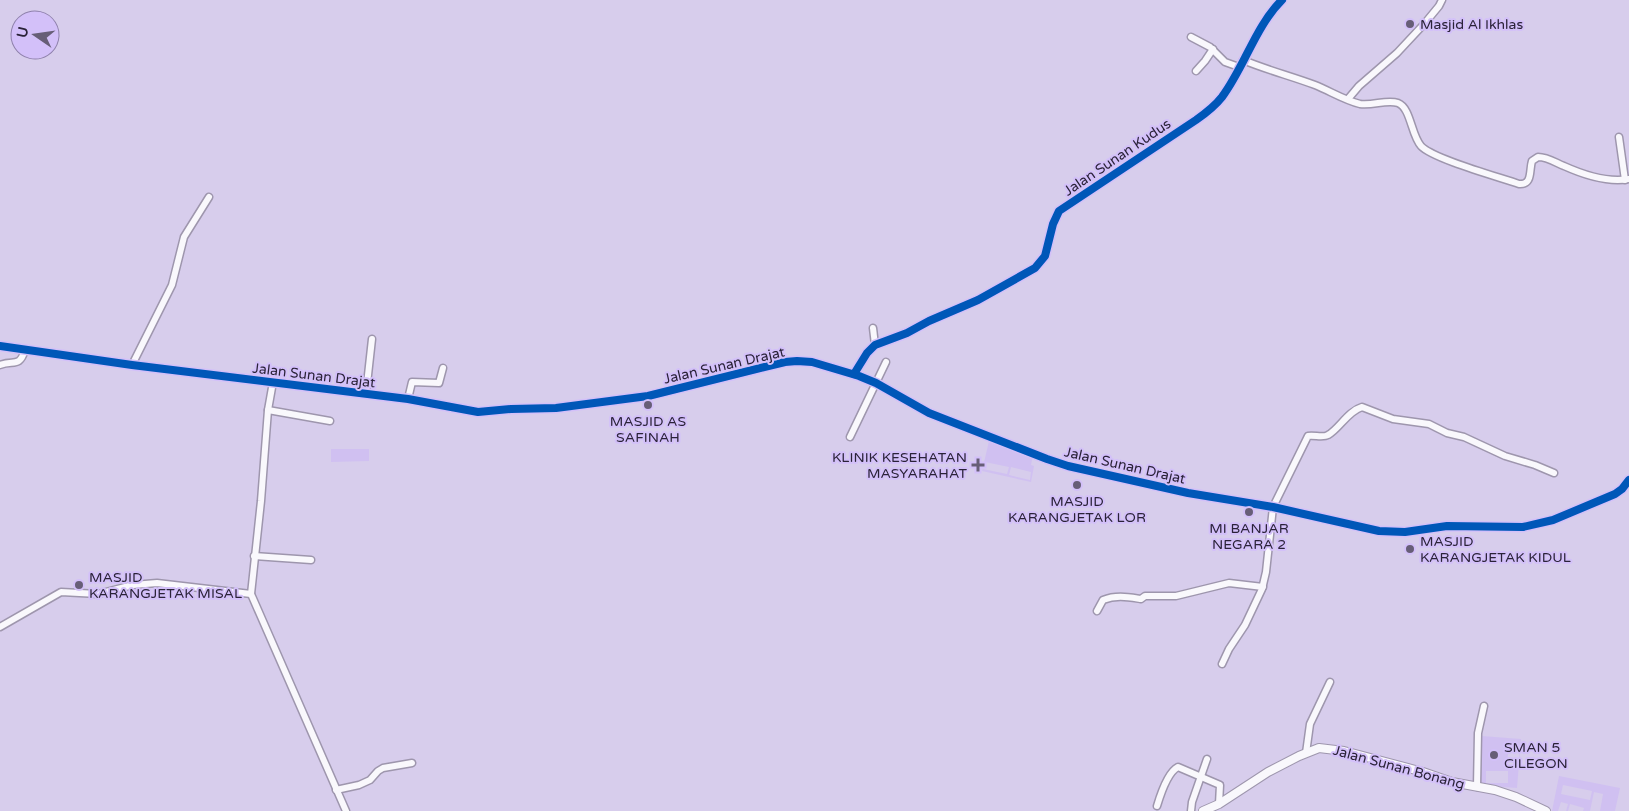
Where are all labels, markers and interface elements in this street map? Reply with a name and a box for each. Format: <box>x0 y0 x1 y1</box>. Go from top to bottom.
north arrow <box>10 10 60 60</box>
place label: Masjid Al Ikhlas <box>1420 16 1523 33</box>
marker: Masjid Al Ikhlas <box>1404 18 1416 30</box>
text: U <box>13 25 32 39</box>
street label: Jalan Sunan Kudus <box>1061 115 1174 200</box>
street label: Jalan Sunan Drajat <box>662 343 787 388</box>
street label: Jalan Sunan Drajat <box>252 360 377 392</box>
marker: MASJID AS SAFINAH <box>642 399 654 411</box>
place label: MASJID AS SAFINAH <box>610 413 687 446</box>
street label: Jalan Sunan Drajat <box>1063 443 1188 488</box>
place label: KLINIK KESEHATAN MASYARAHAT <box>832 449 967 482</box>
marker: KLINIK KESEHATAN MASYARAHAT <box>971 458 985 472</box>
marker: MASJID KARANGJETAK LOR <box>1071 479 1083 491</box>
place label: MASJID KARANGJETAK LOR <box>1008 493 1146 526</box>
marker: MI BANJAR NEGARA 2 <box>1243 506 1255 518</box>
place label: MI BANJAR NEGARA 2 <box>1209 520 1289 553</box>
place label: MASJID KARANGJETAK KIDUL <box>1420 533 1571 566</box>
marker: MASJID KARANGJETAK KIDUL <box>1404 543 1416 555</box>
place label: MASJID KARANGJETAK MISAL <box>89 569 242 602</box>
marker: MASJID KARANGJETAK MISAL <box>73 579 85 591</box>
place label: SMAN 5 CILEGON <box>1504 739 1568 772</box>
street label: Jalan Sunan Bonang <box>1331 742 1466 793</box>
marker: SMAN 5 CILEGON <box>1488 749 1500 761</box>

